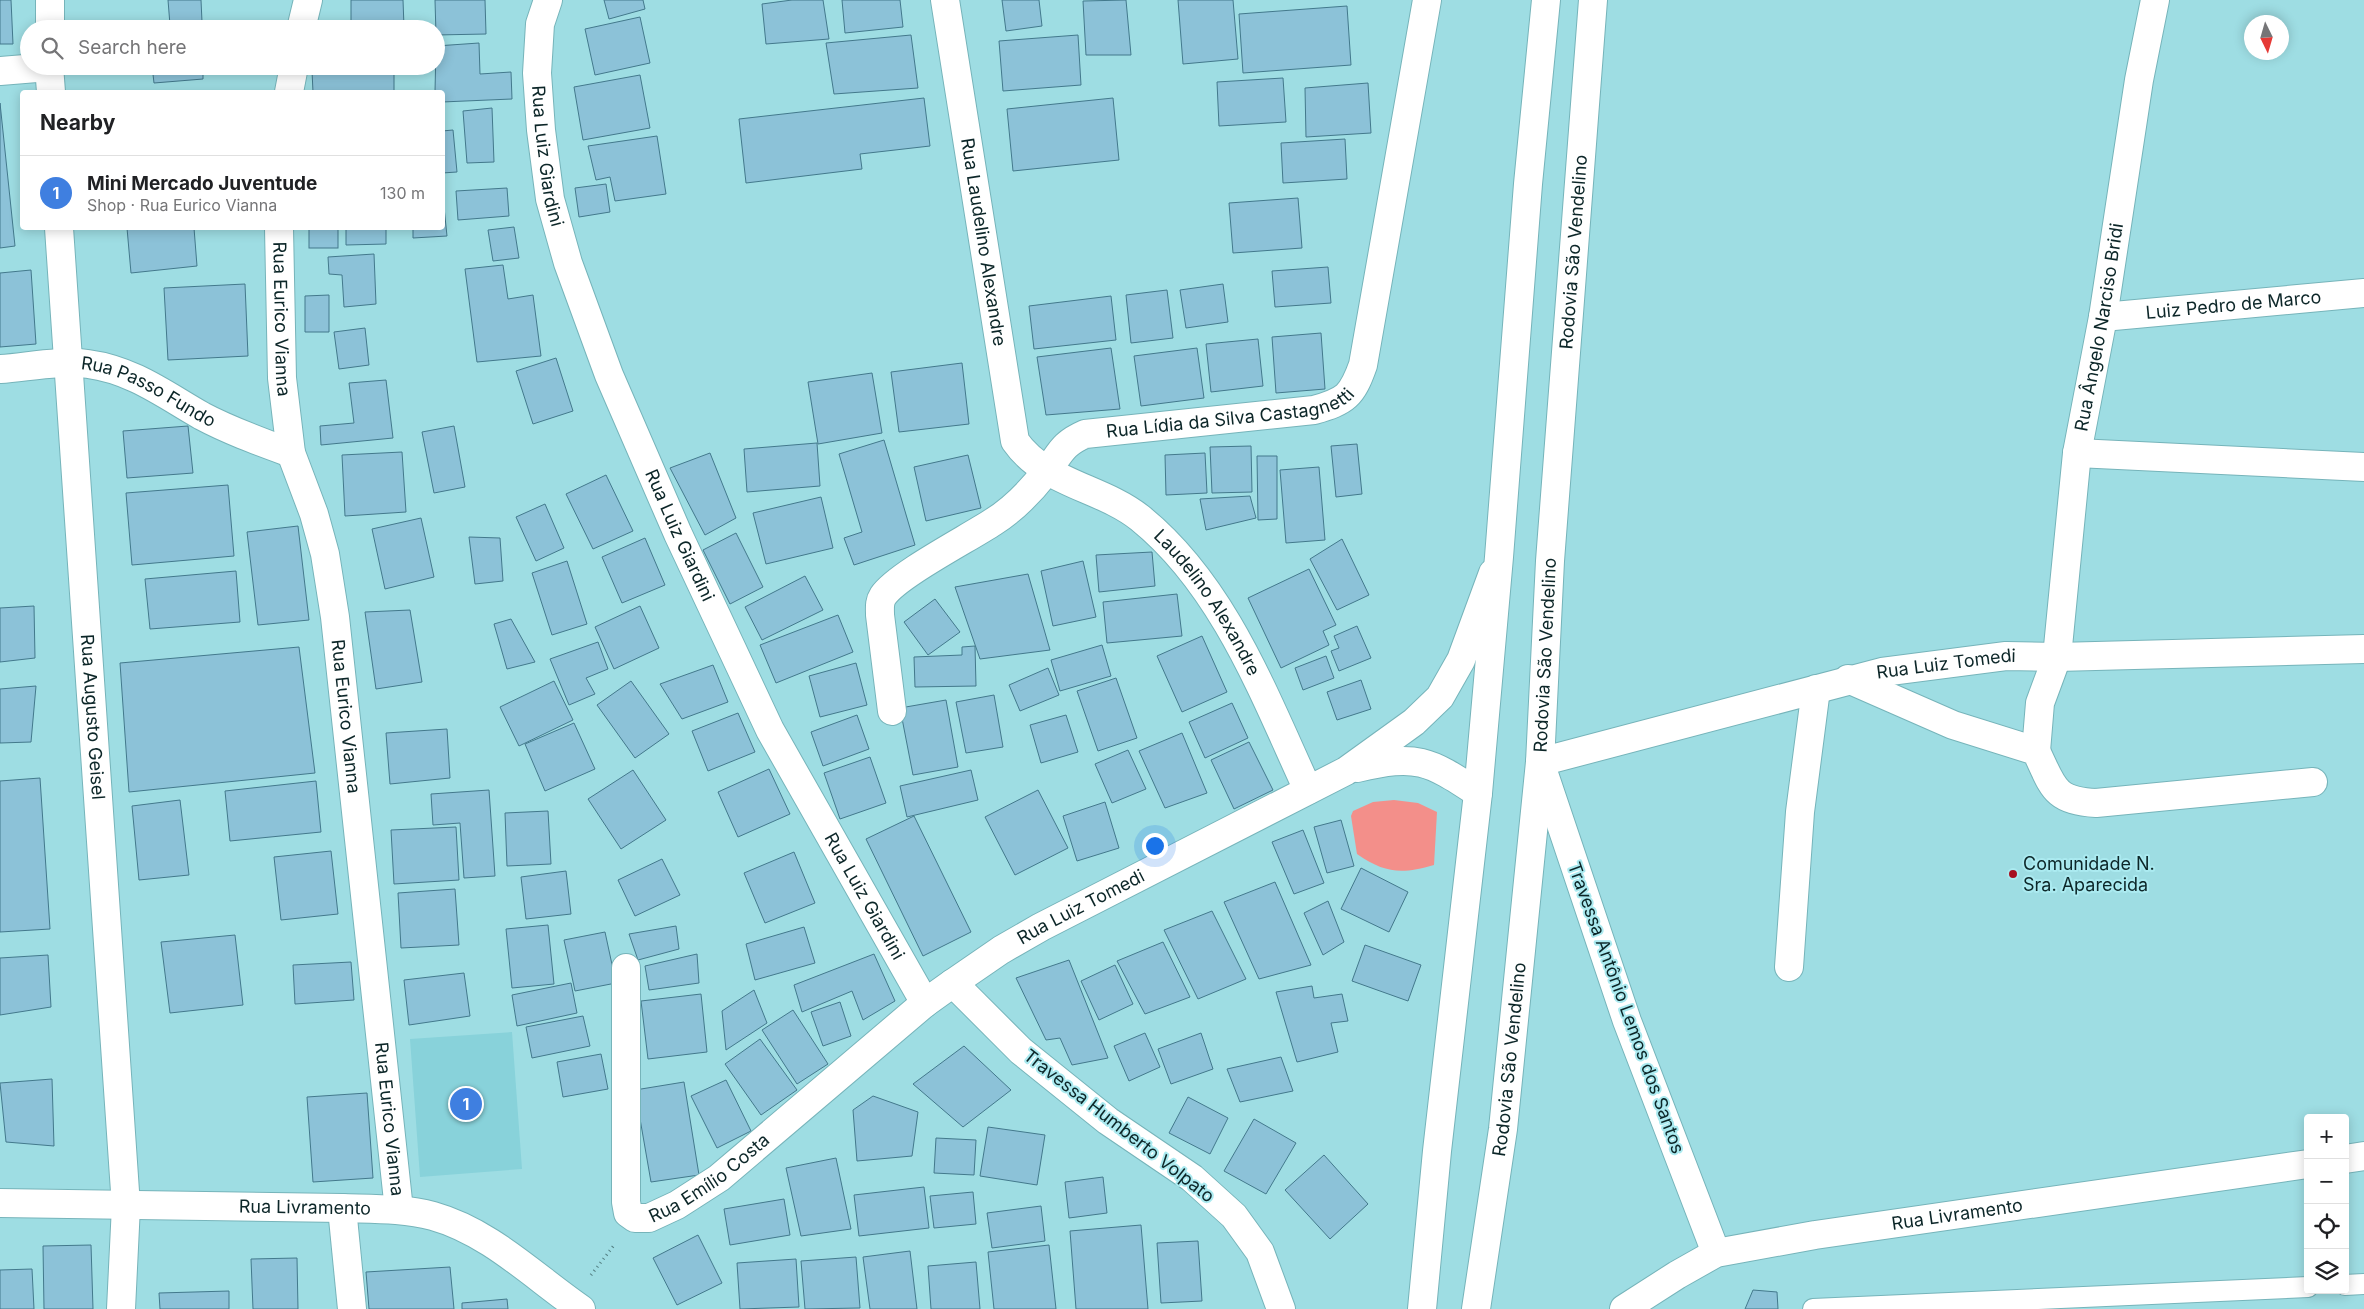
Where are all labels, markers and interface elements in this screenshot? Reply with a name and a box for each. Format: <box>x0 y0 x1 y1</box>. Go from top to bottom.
north arrow <box>2244 15 2289 60</box>
search box <box>20 20 445 75</box>
icon: search <box>38 34 66 62</box>
text: Search here <box>78 36 187 59</box>
street label: Rua Luiz Giardini <box>528 85 568 229</box>
text: Nearby <box>40 110 115 135</box>
street label: Rua Laudelino Alexandre <box>957 136 1011 348</box>
street label: Rodovia São Vendelino <box>1555 154 1591 350</box>
text: Mini Mercado Juventude <box>87 172 317 195</box>
text: 1 <box>53 183 59 203</box>
text: 130 m <box>380 183 425 203</box>
text: Shop · Rua Eurico Vianna <box>87 195 277 215</box>
street label: Rua Ângelo Narciso Bridi <box>2070 222 2127 433</box>
street label: Rua Eurico Vianna <box>269 241 295 397</box>
street label: Luiz Pedro de Marco <box>2145 286 2322 323</box>
street label: Rua Passo Fundo <box>80 352 219 431</box>
street label: Rua Lídia da Silva Castagnetti <box>1105 384 1358 442</box>
street label: Rua Luiz Giardini <box>641 466 719 604</box>
street label: Laudelino Alexandre <box>1150 525 1265 679</box>
street label: Rodovia São Vendelino <box>1529 557 1560 753</box>
street label: Rua Augusto Geisel <box>77 633 109 800</box>
street label: Rua Eurico Vianna <box>327 638 365 794</box>
street label: Rua Luiz Tomedi <box>1875 644 2016 683</box>
street label: Rua Luiz Giardini <box>821 829 909 963</box>
your location <box>1142 833 1168 859</box>
place label: Comunidade N. Sra. Aparecida <box>2023 853 2155 895</box>
street label: Travessa Antônio Lemos dos Santos <box>1564 859 1689 1156</box>
street label: Rua Luiz Tomedi <box>1013 865 1148 948</box>
marker: Comunidade N. Sra. Aparecida <box>2007 868 2019 880</box>
street label: Rodovia São Vendelino <box>1488 961 1530 1158</box>
street label: Rua Eurico Vianna <box>371 1041 408 1197</box>
street label: Travessa Humberto Volpato <box>1020 1045 1219 1207</box>
pin: 1 <box>450 1085 482 1123</box>
map controls <box>2304 1114 2349 1294</box>
button: + <box>2304 1114 2349 1159</box>
street label: Rua Emílio Costa <box>645 1129 773 1227</box>
button: − <box>2304 1159 2349 1204</box>
street label: Rua Livramento <box>1890 1194 2024 1234</box>
street label: Rua Livramento <box>239 1195 371 1219</box>
button: locate <box>2304 1204 2349 1249</box>
button: layers <box>2304 1249 2349 1294</box>

